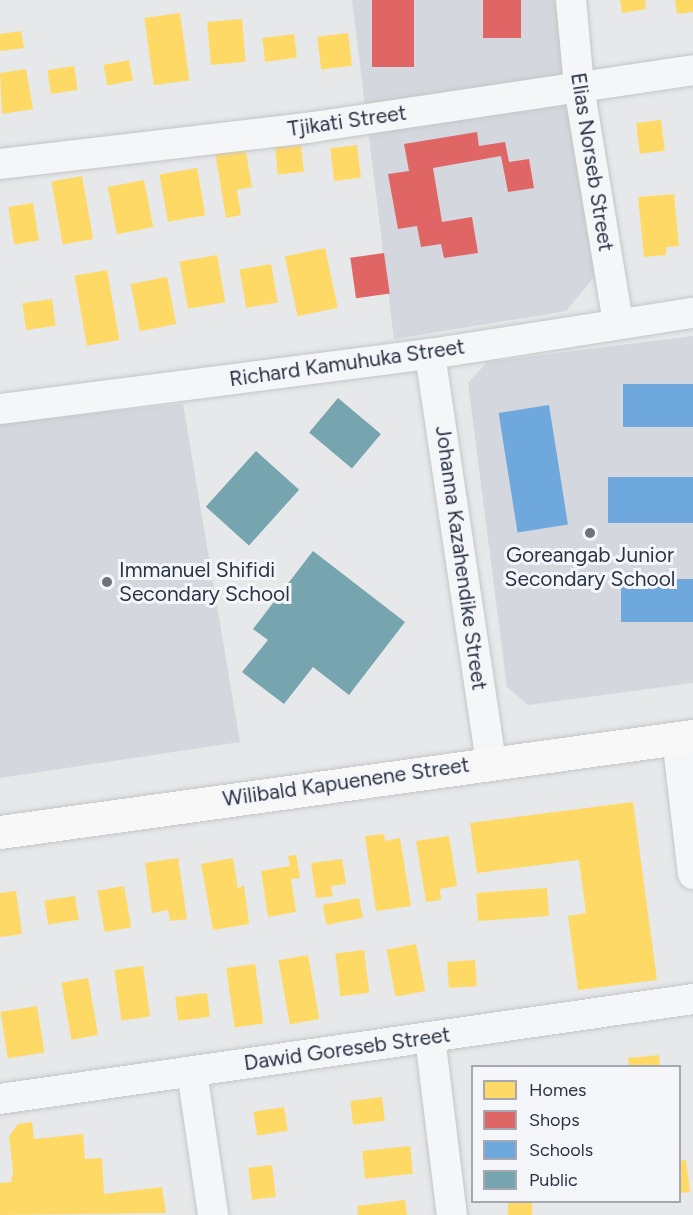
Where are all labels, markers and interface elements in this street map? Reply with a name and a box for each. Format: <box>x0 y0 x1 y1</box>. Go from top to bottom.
street label: Elias Norseb Street <box>565 71 619 253</box>
street label: Tjikati Street <box>286 100 408 142</box>
street label: Richard Kamuhuka Street <box>228 334 466 392</box>
street label: Johanna Kazahendike Street <box>430 424 492 692</box>
marker: Goreangab Junior Secondary School <box>583 526 597 540</box>
place label: Goreangab Junior Secondary School <box>505 542 675 592</box>
place label: Immanuel Shifidi Secondary School <box>119 557 290 607</box>
marker: Immanuel Shifidi Secondary School <box>100 575 114 589</box>
street label: Wilibald Kapuenene Street <box>221 752 471 812</box>
street label: Dawid Goreseb Street <box>242 1022 452 1076</box>
legend <box>471 1065 681 1203</box>
text: Homes <box>529 1079 587 1101</box>
text: Shops <box>529 1109 580 1131</box>
text: Schools <box>529 1139 593 1161</box>
text: Public <box>529 1169 578 1191</box>

